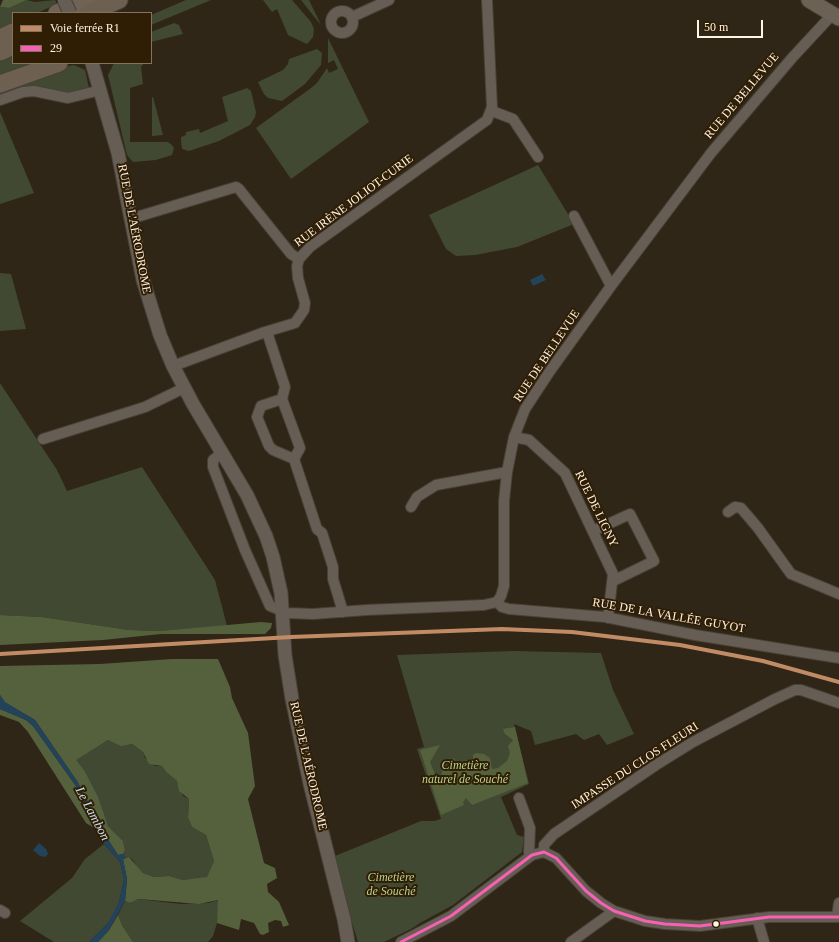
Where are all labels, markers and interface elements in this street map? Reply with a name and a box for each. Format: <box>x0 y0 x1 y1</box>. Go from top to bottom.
legend <box>12 12 152 64</box>
scale bar <box>699 12 765 38</box>
text: 50 m <box>704 20 728 34</box>
text: Voie ferrée R1 <box>50 21 120 35</box>
text: 29 <box>50 41 62 55</box>
street label: RUE DE BELLEVUE <box>702 50 782 142</box>
street label: RUE IRÈNE JOLIOT-CURIE <box>292 152 416 250</box>
street label: RUE DE L'AÉRODROME <box>114 163 154 295</box>
street label: RUE DE BELLEVUE <box>511 307 583 405</box>
street label: RUE DE LIGNY <box>571 468 621 550</box>
street label: RUE DE LA VALLÉE GUYOT <box>591 595 747 637</box>
street label: RUE DE L'AÉRODROME <box>286 700 330 832</box>
street label: IMPASSE DU CLOS FLEURI <box>569 719 701 813</box>
park label: Cimetière naturel de Souché <box>422 759 508 787</box>
water label: Le Lambon <box>71 784 113 844</box>
park label: Cimetière de Souché <box>367 871 415 899</box>
unlabelled marker <box>711 919 721 929</box>

